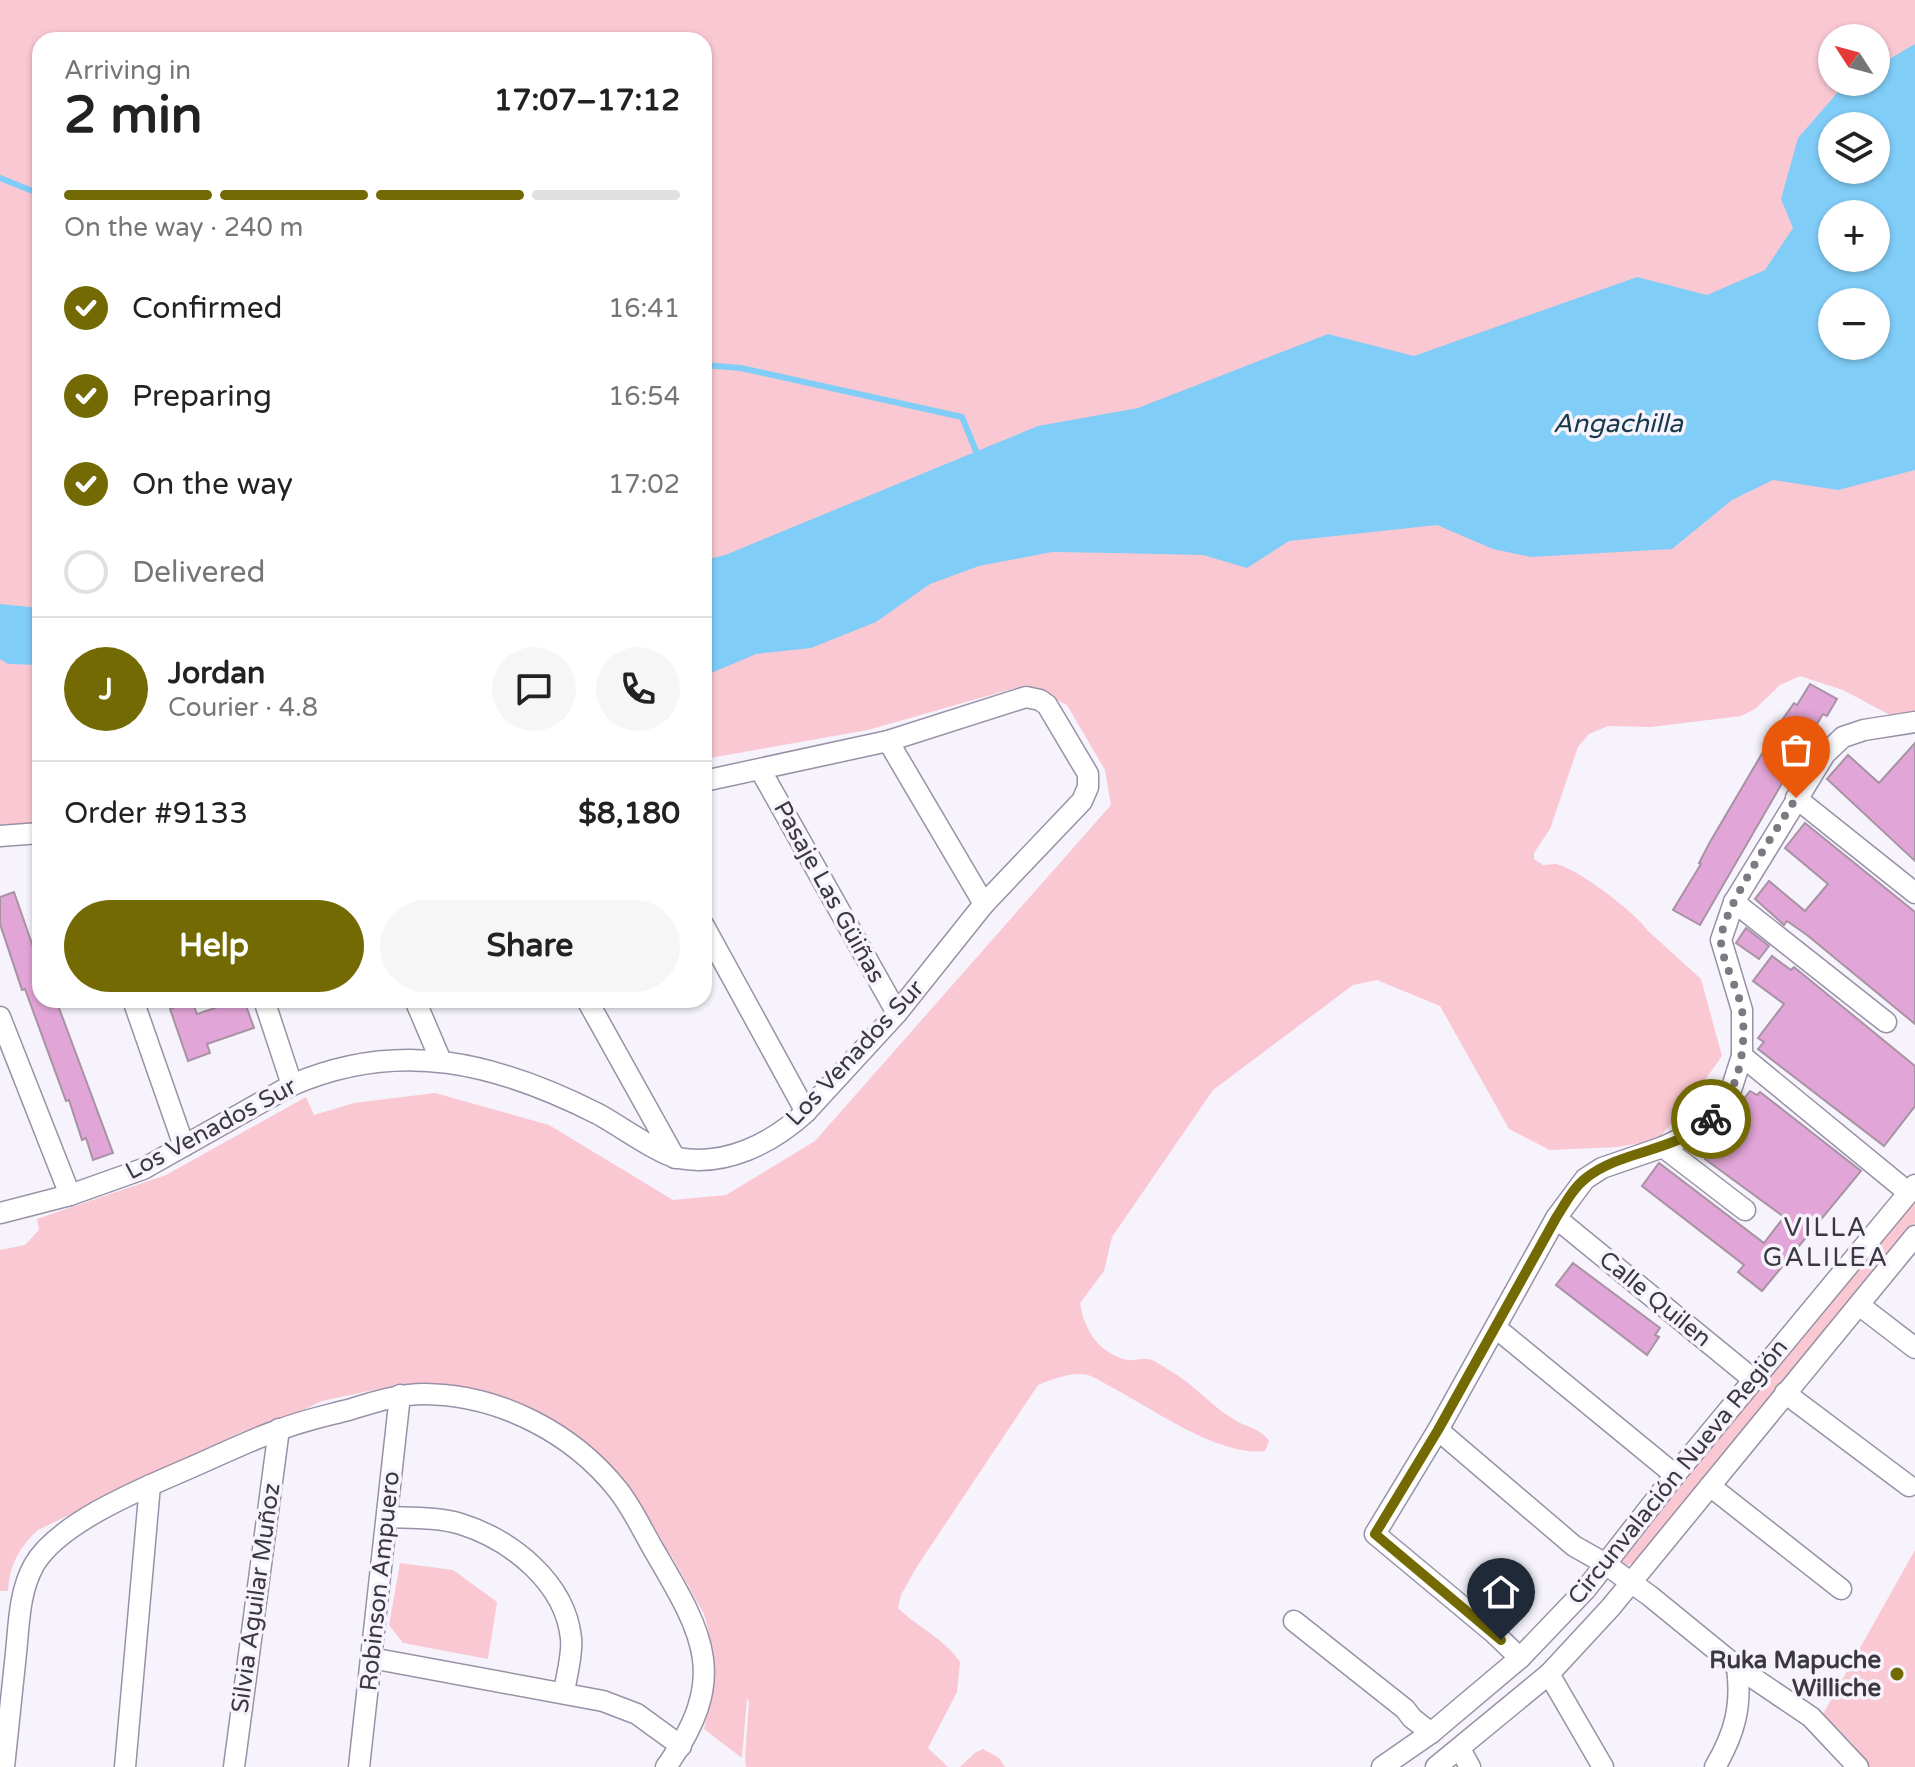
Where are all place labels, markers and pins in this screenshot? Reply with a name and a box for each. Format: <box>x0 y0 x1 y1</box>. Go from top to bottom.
pin <box>1762 716 1830 798</box>
pin <box>1467 1558 1535 1640</box>
place label: Ruka Mapuche Williche <box>1709 1646 1881 1703</box>
marker: Ruka Mapuche Williche <box>1888 1665 1906 1683</box>

